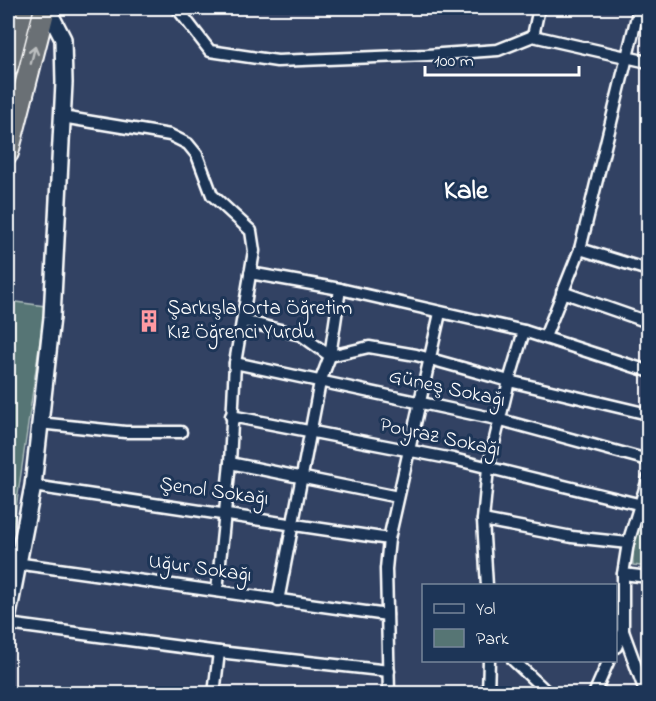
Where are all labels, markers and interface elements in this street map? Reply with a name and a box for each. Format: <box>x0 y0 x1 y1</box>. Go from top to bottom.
scale bar <box>425 39 580 77</box>
one-way arrow <box>27 46 39 65</box>
text: 100 m <box>434 49 474 75</box>
district label: Kale <box>444 172 489 211</box>
place label: Şarkışla Orta Öğretim Kız Öğrenci Yurdu <box>167 294 352 350</box>
building icon: Şarkışla Orta Öğretim Kız Öğrenci Yurdu <box>136 308 162 334</box>
street label: Güneş Sokağı <box>386 362 508 418</box>
street label: Poyraz Sokağı <box>376 411 503 467</box>
street label: Şenol Sokağı <box>157 470 270 516</box>
street label: Uğur Sokağı <box>146 547 254 593</box>
legend <box>422 584 617 662</box>
text: Yol <box>476 597 496 623</box>
text: Park <box>476 627 509 653</box>

